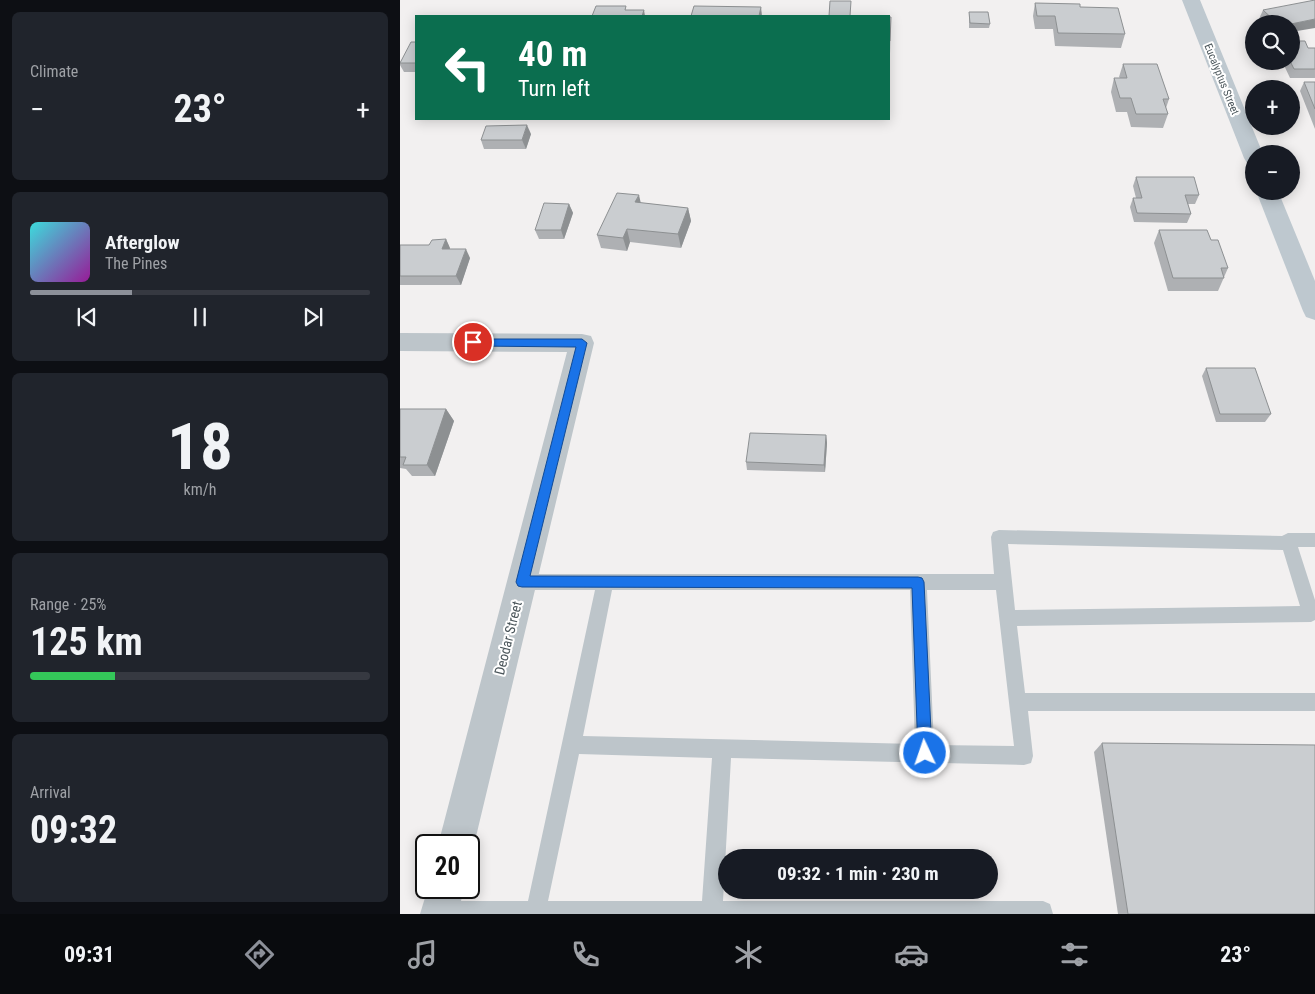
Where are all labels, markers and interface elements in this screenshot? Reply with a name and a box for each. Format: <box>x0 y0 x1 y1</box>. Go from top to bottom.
map controls <box>1245 15 1300 200</box>
button: search <box>1245 15 1300 70</box>
text: 40 m <box>518 34 587 75</box>
icon: left <box>435 35 500 100</box>
street label: Eucalyptus Street <box>1201 42 1242 117</box>
text: Climate <box>30 62 78 81</box>
text: Turn left <box>518 76 590 101</box>
button: + <box>1245 80 1300 135</box>
text: 23° <box>173 87 227 131</box>
text: − <box>30 93 44 126</box>
text: + <box>356 93 370 126</box>
button: − <box>1245 145 1300 200</box>
text: Afterglow <box>105 231 179 254</box>
text: The Pines <box>105 254 167 273</box>
icon: previous <box>73 303 101 331</box>
icon: pause <box>186 303 214 331</box>
icon: next <box>299 303 327 331</box>
pin <box>452 321 494 363</box>
icon: arrive <box>459 328 487 356</box>
text: 18 <box>167 409 233 485</box>
text: km/h <box>184 480 216 499</box>
text: Range · 25% <box>30 595 106 614</box>
street label: Deodar Street <box>491 599 525 677</box>
text: 125 km <box>30 620 143 664</box>
position arrow <box>898 726 950 778</box>
text: Arrival <box>30 783 71 802</box>
text: 09:32 <box>30 808 117 852</box>
speed limit sign: 20 <box>415 834 480 899</box>
text: 09:32 · 1 min · 230 m <box>777 862 939 885</box>
icon: directions <box>242 937 277 972</box>
icon: music <box>405 937 440 972</box>
icon: phone <box>568 937 603 972</box>
icon: climate <box>731 937 766 972</box>
icon: car <box>894 937 929 972</box>
icon: filters <box>1057 937 1092 972</box>
text: 09:31 <box>64 942 114 967</box>
text: 23° <box>1220 942 1251 967</box>

